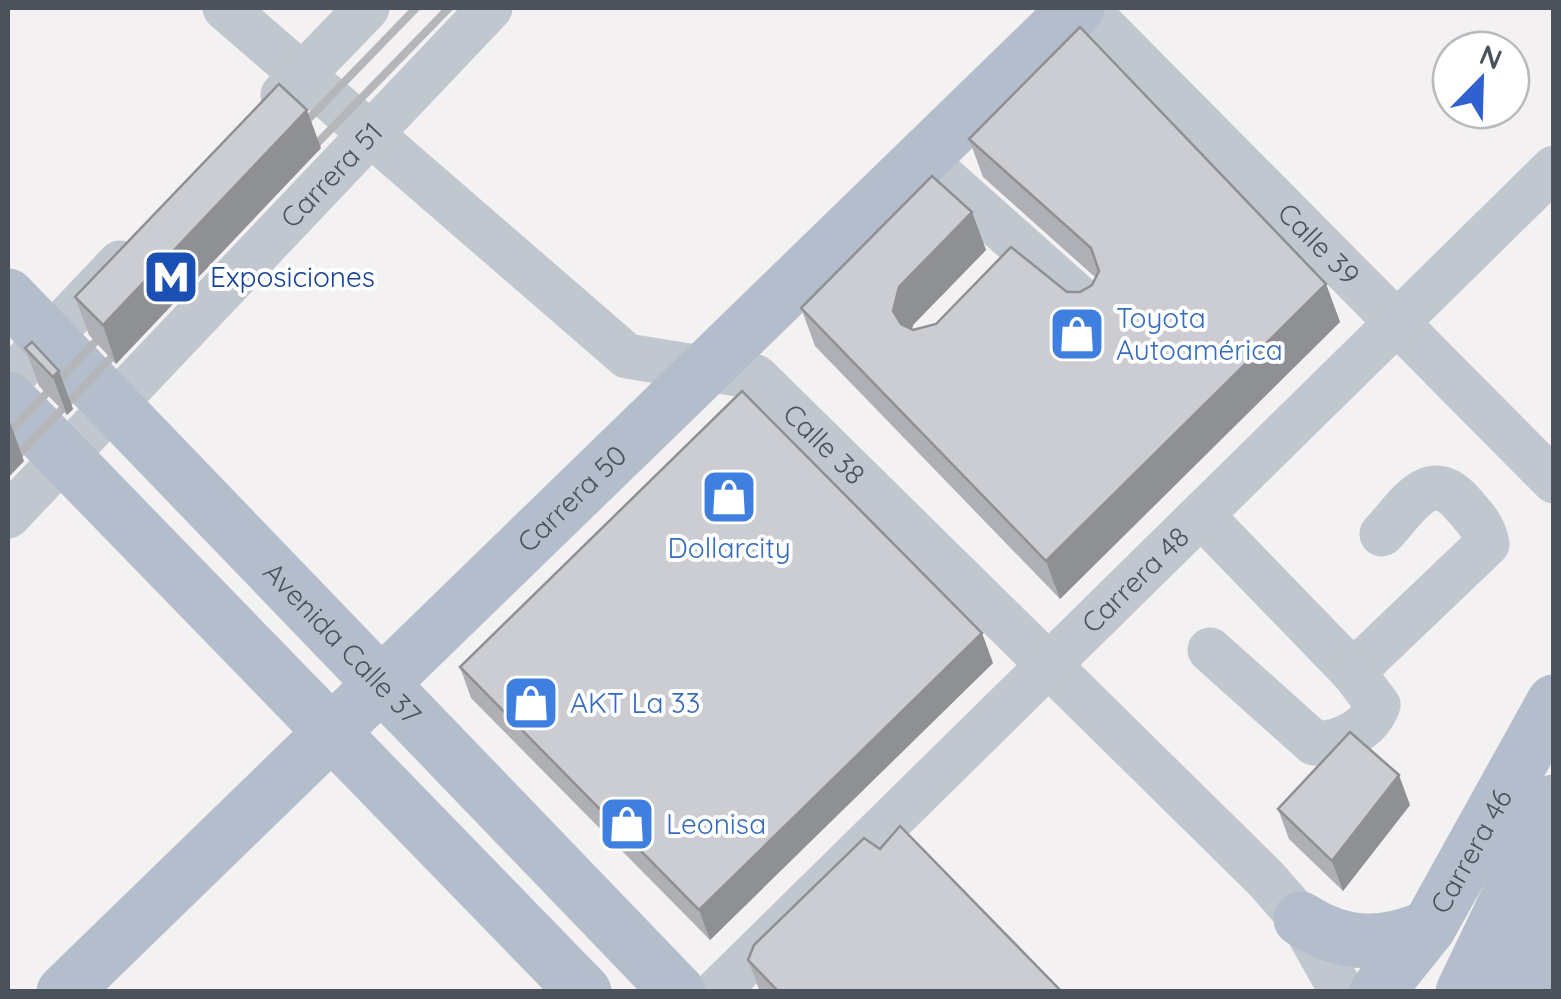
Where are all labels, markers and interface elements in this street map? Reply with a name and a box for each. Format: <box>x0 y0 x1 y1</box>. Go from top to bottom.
north arrow <box>1431 30 1531 130</box>
text: N <box>1475 36 1507 77</box>
street label: Carrera 51 <box>273 115 390 235</box>
street label: Calle 39 <box>1271 195 1367 292</box>
metro station icon: Exposiciones <box>141 247 201 307</box>
place label: Exposiciones <box>210 259 375 294</box>
place label: Toyota Autoamérica <box>1116 300 1283 367</box>
shop icon: Toyota Autoamérica <box>1047 304 1107 364</box>
street label: Calle 38 <box>776 396 873 492</box>
street label: Carrera 50 <box>509 437 634 559</box>
shop icon: Dollarcity <box>699 467 759 527</box>
street label: Carrera 48 <box>1074 519 1196 640</box>
place label: Dollarcity <box>667 530 791 565</box>
street label: Avenida Calle 37 <box>256 554 429 731</box>
shop icon: AKT La 33 <box>501 673 561 733</box>
place label: AKT La 33 <box>570 685 700 720</box>
street label: Carrera 46 <box>1422 783 1519 919</box>
shop icon: Leonisa <box>597 794 657 854</box>
place label: Leonisa <box>666 806 766 841</box>

